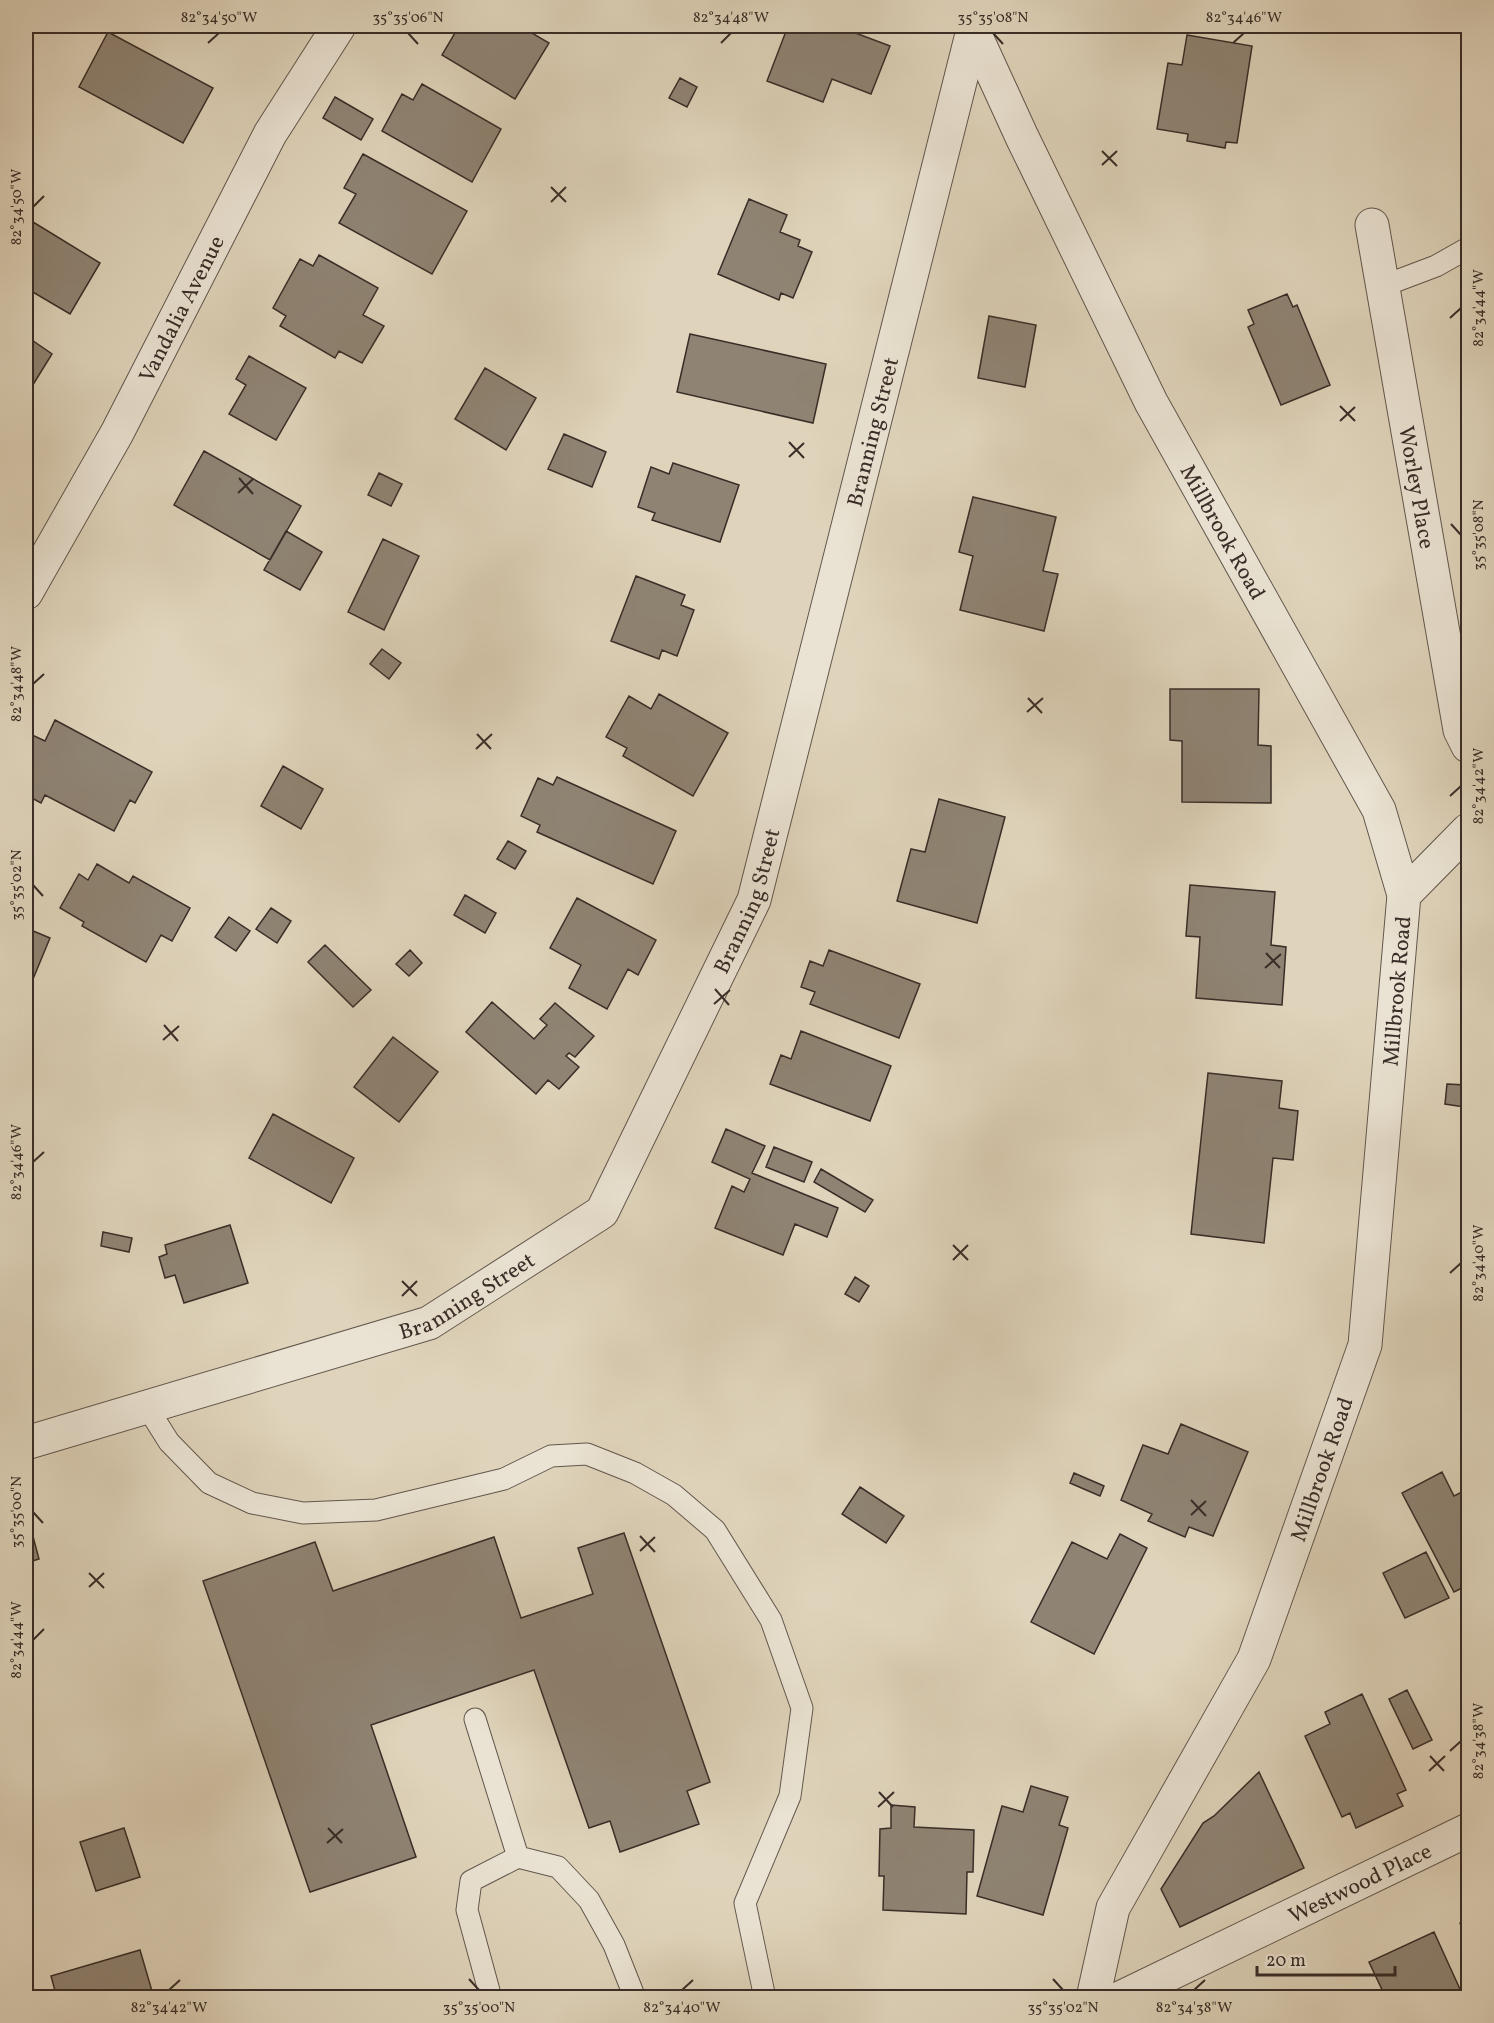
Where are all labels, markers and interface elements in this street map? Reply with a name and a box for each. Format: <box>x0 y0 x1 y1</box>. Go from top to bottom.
text: 82°34'50"W <box>181 8 257 29</box>
text: 35°35'06"N <box>372 8 444 29</box>
text: 82°34'48"W <box>693 8 769 29</box>
text: 35°35'08"N <box>957 8 1029 29</box>
text: 82°34'46"W <box>1206 8 1282 29</box>
text: 82°34'50"W <box>7 169 28 245</box>
street label: Vandalia Avenue <box>132 231 233 388</box>
text: 82°34'44"W <box>1469 269 1490 347</box>
street label: Branning Street <box>841 354 908 510</box>
street label: Worley Place <box>1389 424 1441 551</box>
street label: Millbrook Road <box>1171 460 1272 606</box>
text: 35°35'08"N <box>1469 499 1490 571</box>
text: 82°34'48"W <box>7 646 28 722</box>
text: 82°34'42"W <box>1469 748 1490 824</box>
street label: Branning Street <box>707 825 789 980</box>
text: 35°35'02"N <box>7 849 28 921</box>
street label: Millbrook Road <box>1376 915 1421 1068</box>
text: 82°34'46"W <box>7 1124 28 1200</box>
text: 82°34'40"W <box>1469 1224 1490 1302</box>
street label: Branning Street <box>395 1246 542 1349</box>
street label: Millbrook Road <box>1284 1393 1363 1546</box>
text: 35°35'00"N <box>7 1476 28 1548</box>
text: 82°34'44"W <box>7 1601 28 1679</box>
text: 82°34'38"W <box>1469 1703 1490 1779</box>
street label: Westwood Place <box>1284 1837 1437 1932</box>
scale bar <box>1257 1939 1395 1977</box>
text: 20 m <box>1266 1949 1306 1974</box>
text: 82°34'42"W <box>131 1998 207 2019</box>
text: 35°35'00"N <box>443 1998 515 2019</box>
text: 82°34'40"W <box>643 1998 721 2019</box>
text: 35°35'02"N <box>1027 1998 1099 2019</box>
text: 82°34'38"W <box>1156 1998 1232 2019</box>

